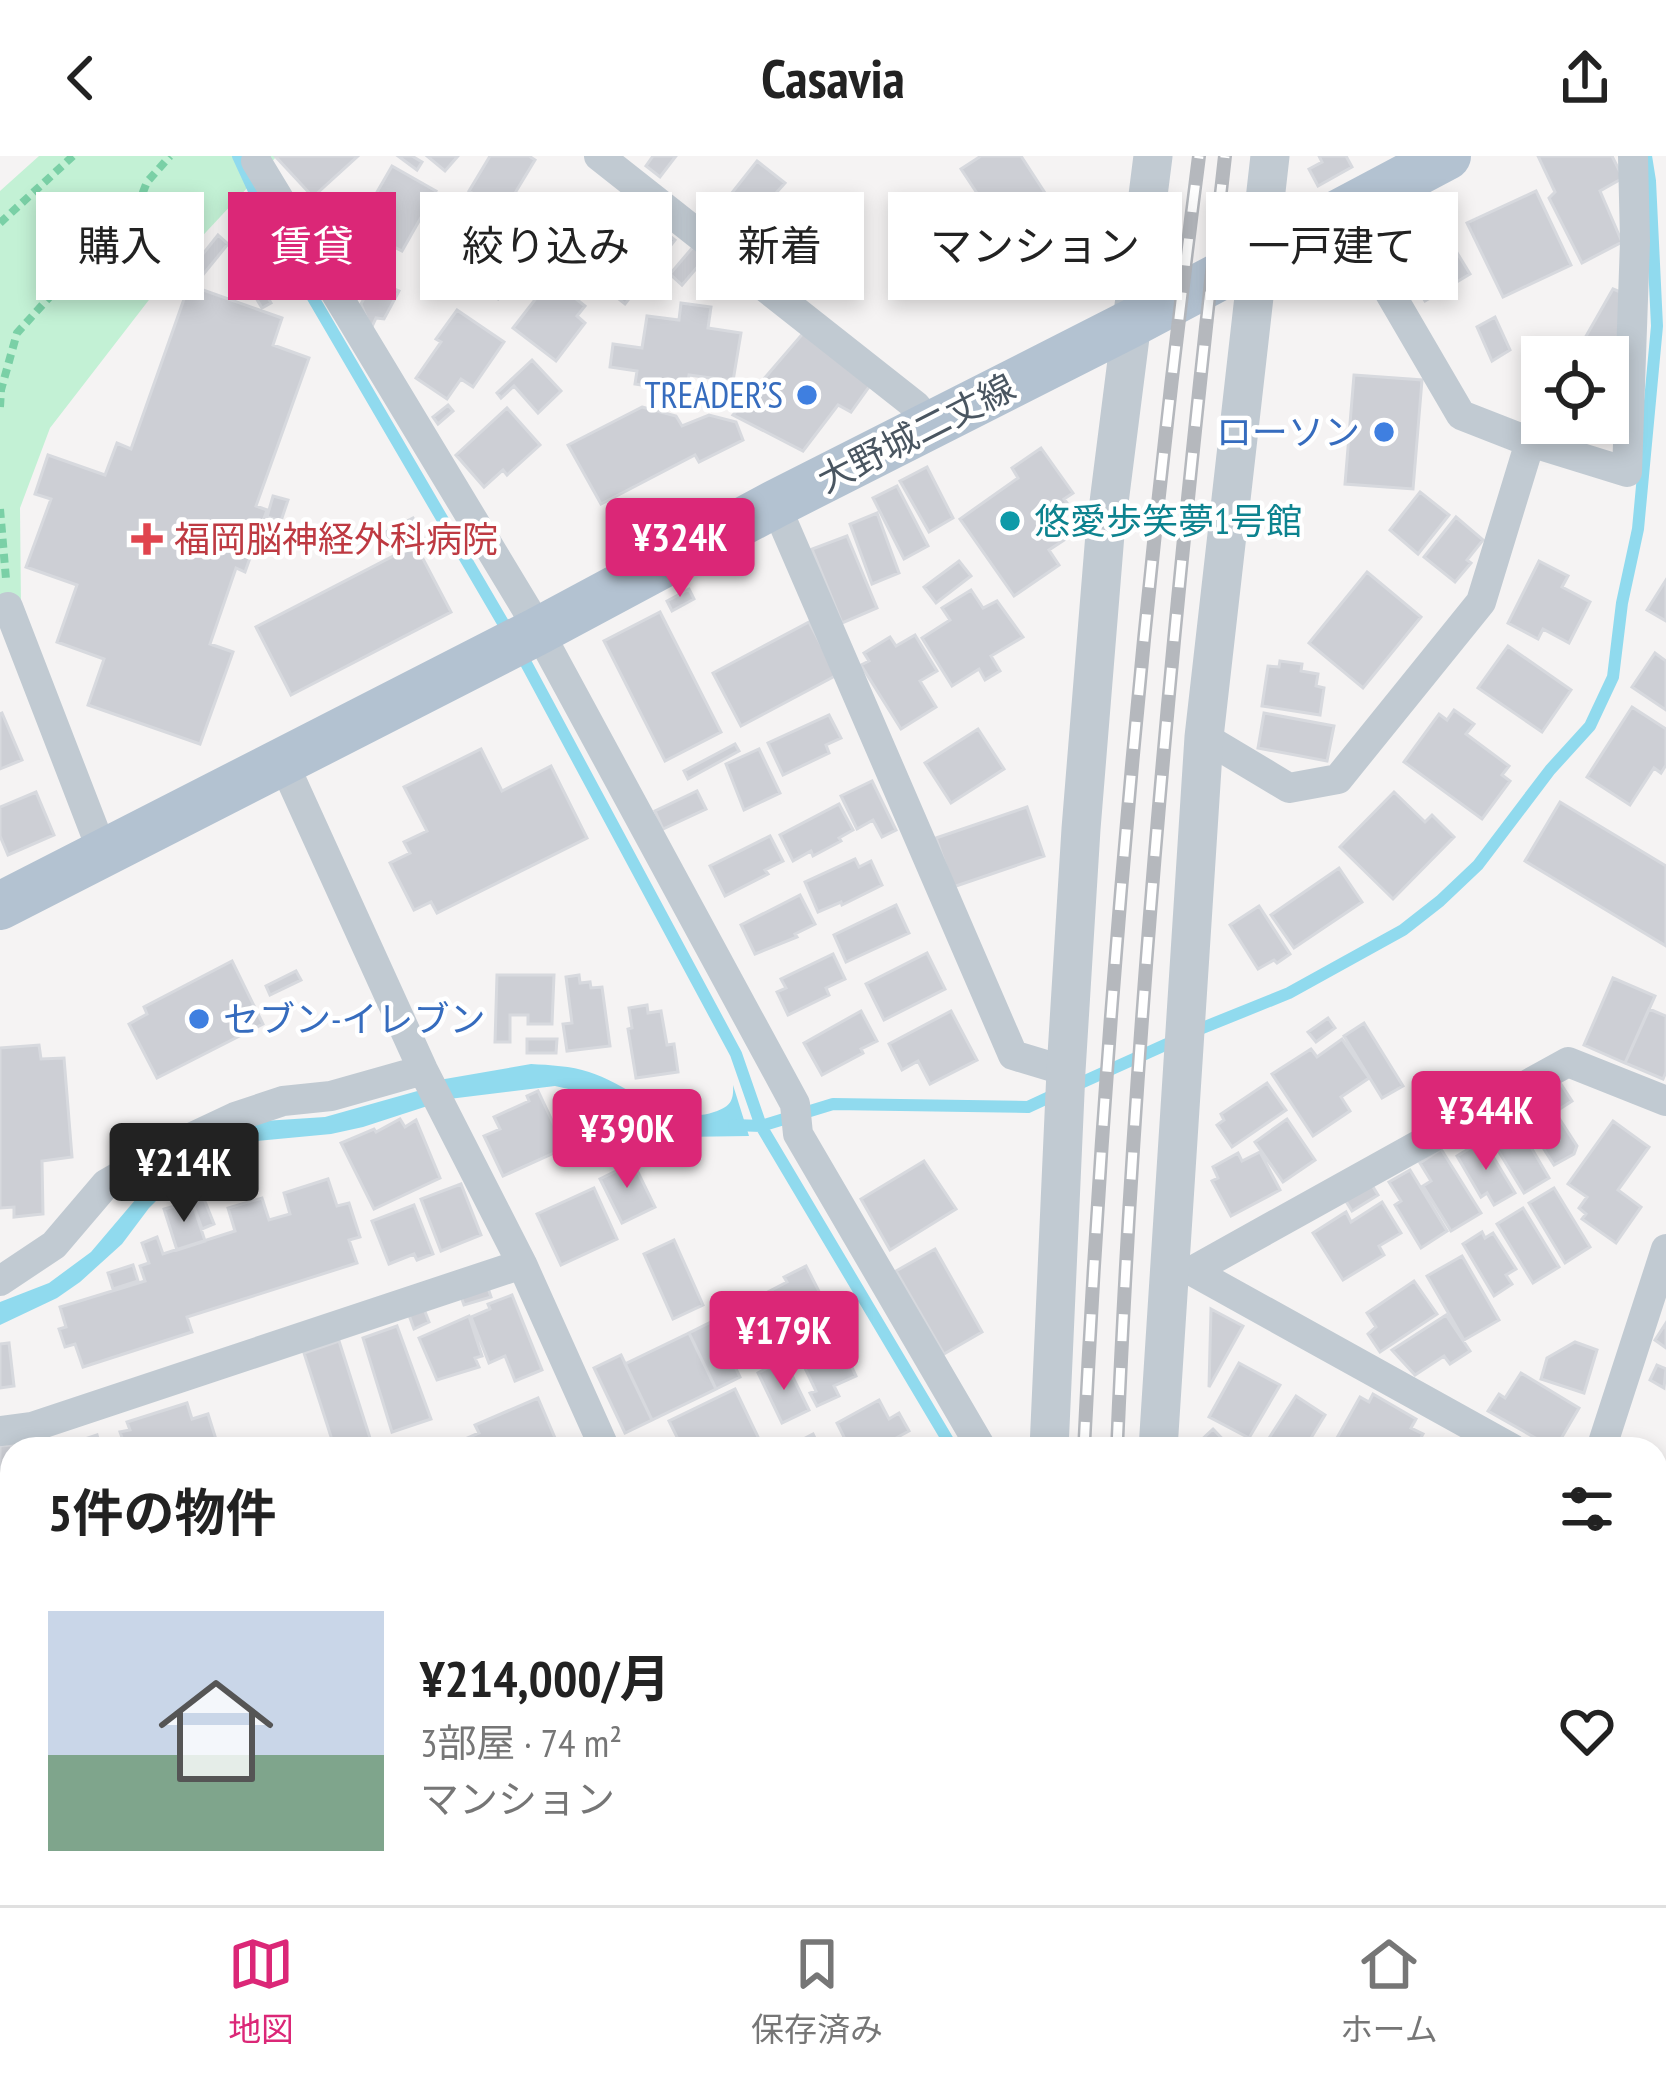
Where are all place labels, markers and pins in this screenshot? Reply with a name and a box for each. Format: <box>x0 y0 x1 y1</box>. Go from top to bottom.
place label: TREADER’S <box>644 371 783 418</box>
marker: TREADER’S <box>794 382 820 408</box>
place label: ローソン <box>1216 408 1360 455</box>
marker: ローソン <box>1371 419 1397 445</box>
place label: 悠愛歩笑夢1号館 <box>1034 497 1302 544</box>
pin: ¥324K <box>596 498 764 600</box>
marker: 悠愛歩笑夢1号館 <box>997 508 1023 534</box>
place label: 福岡脳神経外科病院 <box>174 515 498 562</box>
marker: 福岡脳神経外科病院 <box>131 523 163 555</box>
place label: セブン-イレブン <box>223 995 485 1042</box>
marker: セブン-イレブン <box>186 1006 212 1032</box>
pin: ¥344K <box>1402 1071 1570 1173</box>
pin: ¥390K <box>543 1089 711 1191</box>
pin: ¥214K <box>100 1123 268 1225</box>
pin: ¥179K <box>700 1291 868 1393</box>

